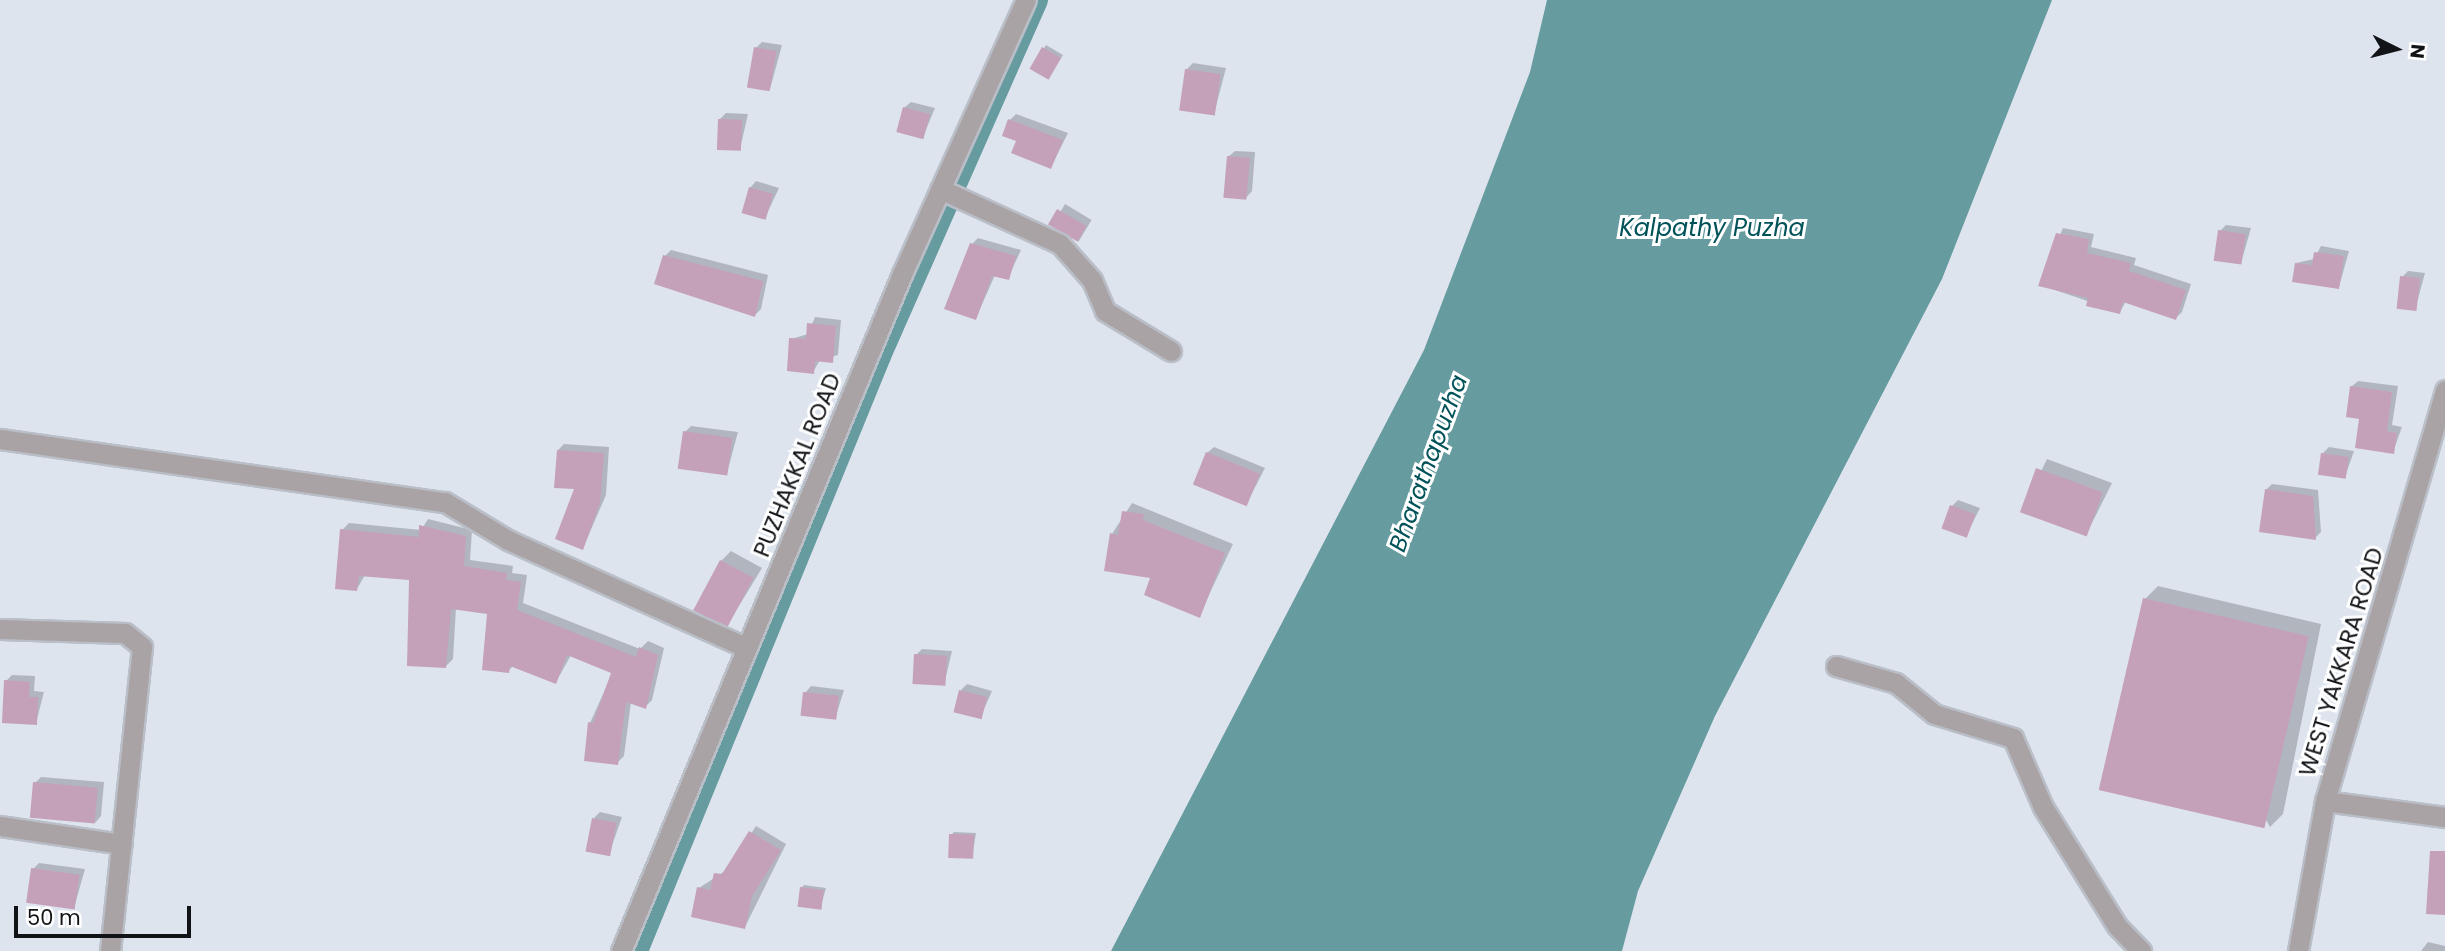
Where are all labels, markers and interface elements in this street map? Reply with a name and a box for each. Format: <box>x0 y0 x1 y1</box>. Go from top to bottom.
north arrow <box>2361 14 2431 84</box>
text: N <box>2403 43 2432 60</box>
water label: Kalpathy Puzha <box>1619 214 1805 242</box>
street label: PUZHAKKAL ROAD <box>748 369 846 561</box>
water label: Bharathapuzha <box>1383 371 1473 555</box>
street label: WEST YAKKARA ROAD <box>2293 544 2389 780</box>
scale bar <box>18 892 194 936</box>
text: 50 m <box>27 903 81 932</box>

